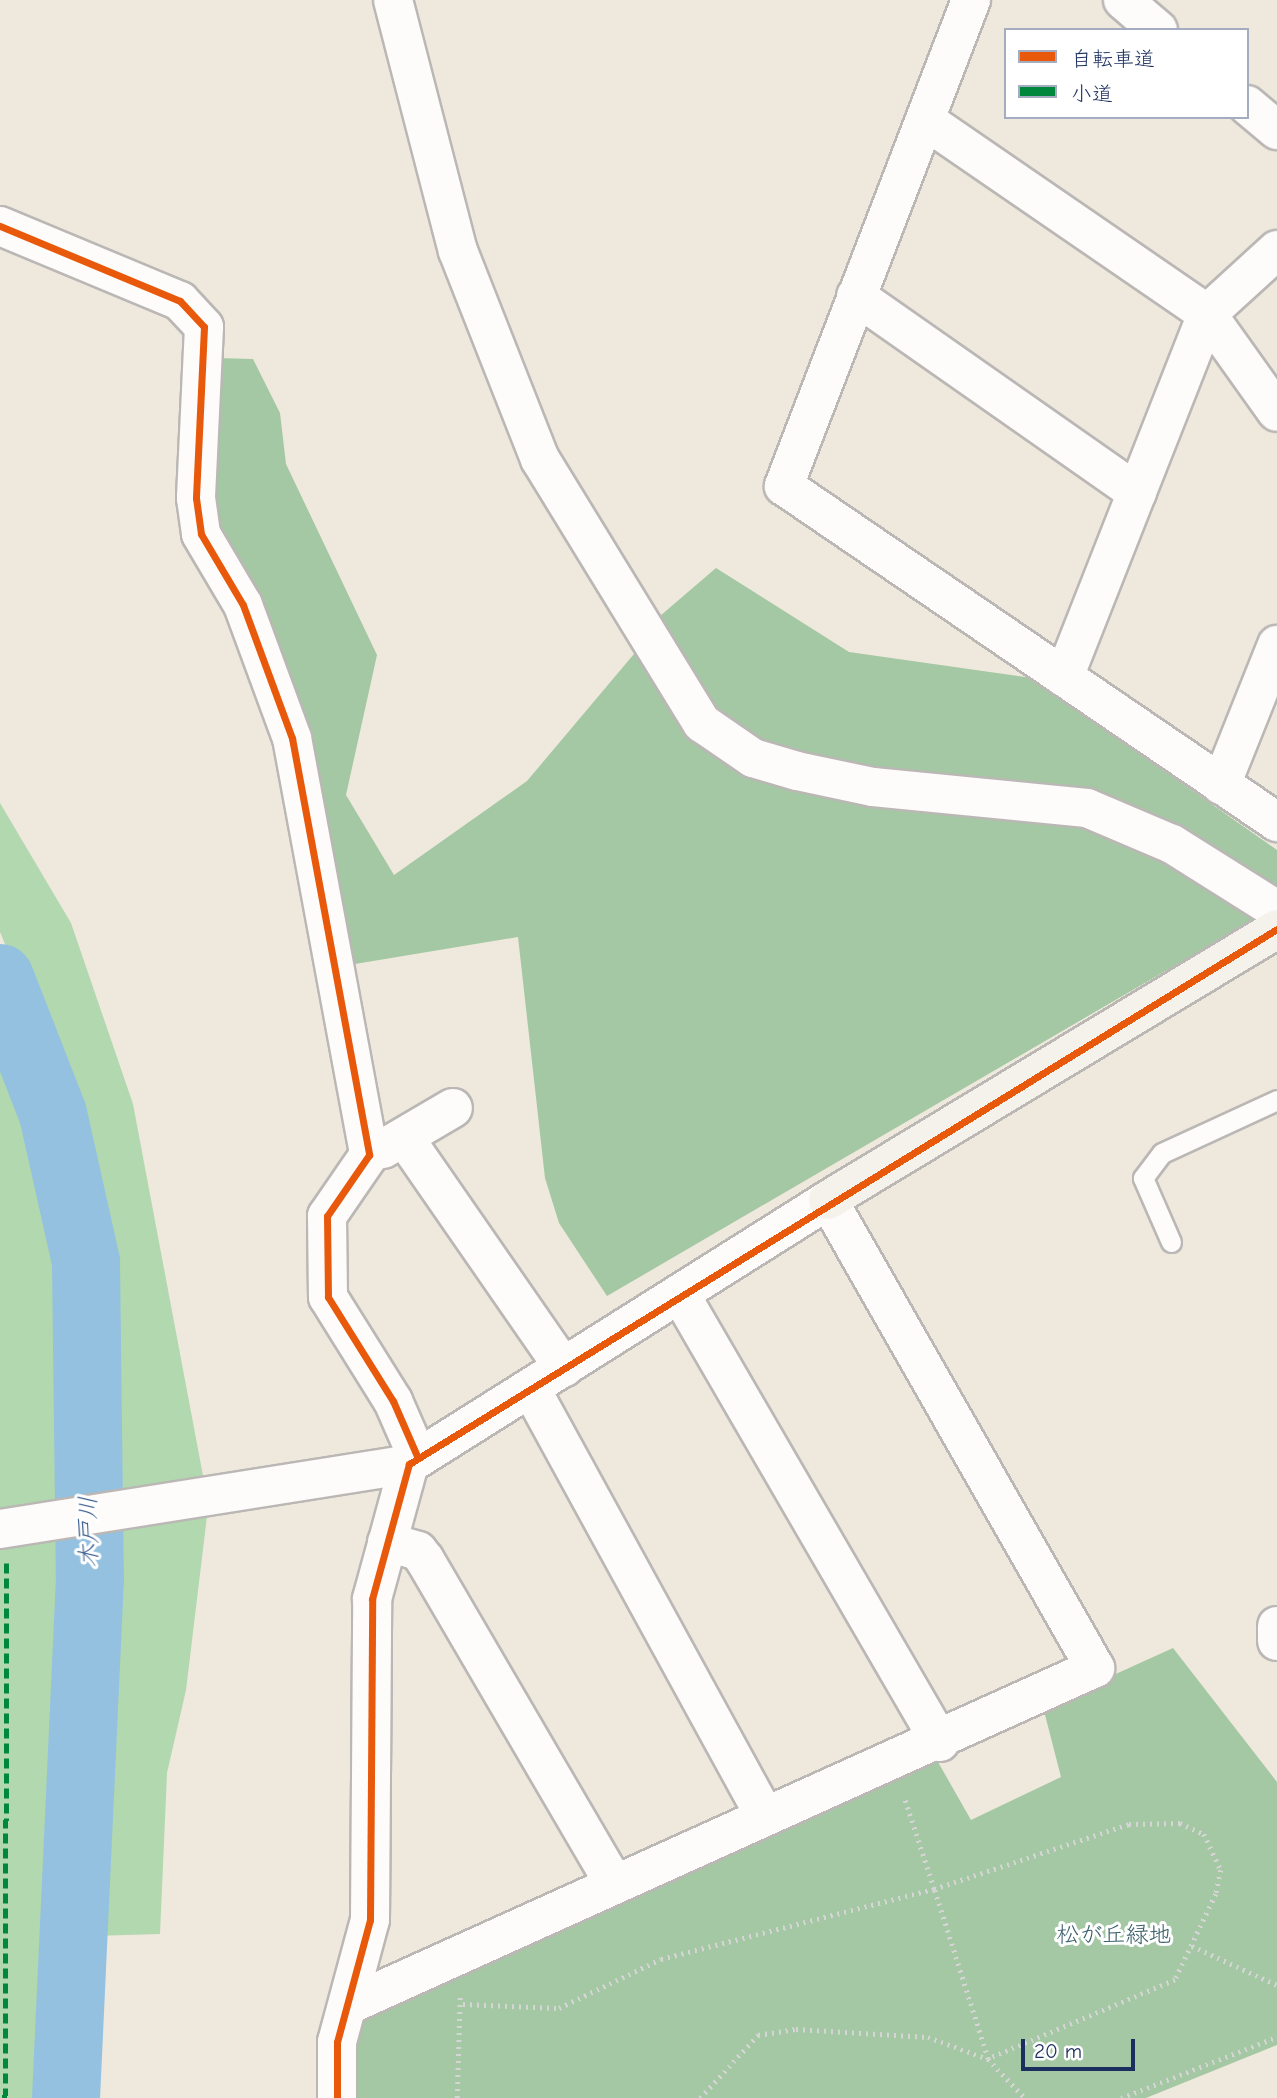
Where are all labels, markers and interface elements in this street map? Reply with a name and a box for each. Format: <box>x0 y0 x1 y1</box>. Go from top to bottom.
legend <box>1004 28 1249 119</box>
text: 自転車道 <box>1071 47 1155 71</box>
text: 小道 <box>1071 82 1113 106</box>
water label: 木戸川 <box>74 1496 104 1568</box>
park label: 松が丘緑地 <box>1057 1921 1171 1949</box>
scale bar <box>1025 2024 1139 2068</box>
text: 20 m <box>1034 2039 1082 2063</box>

